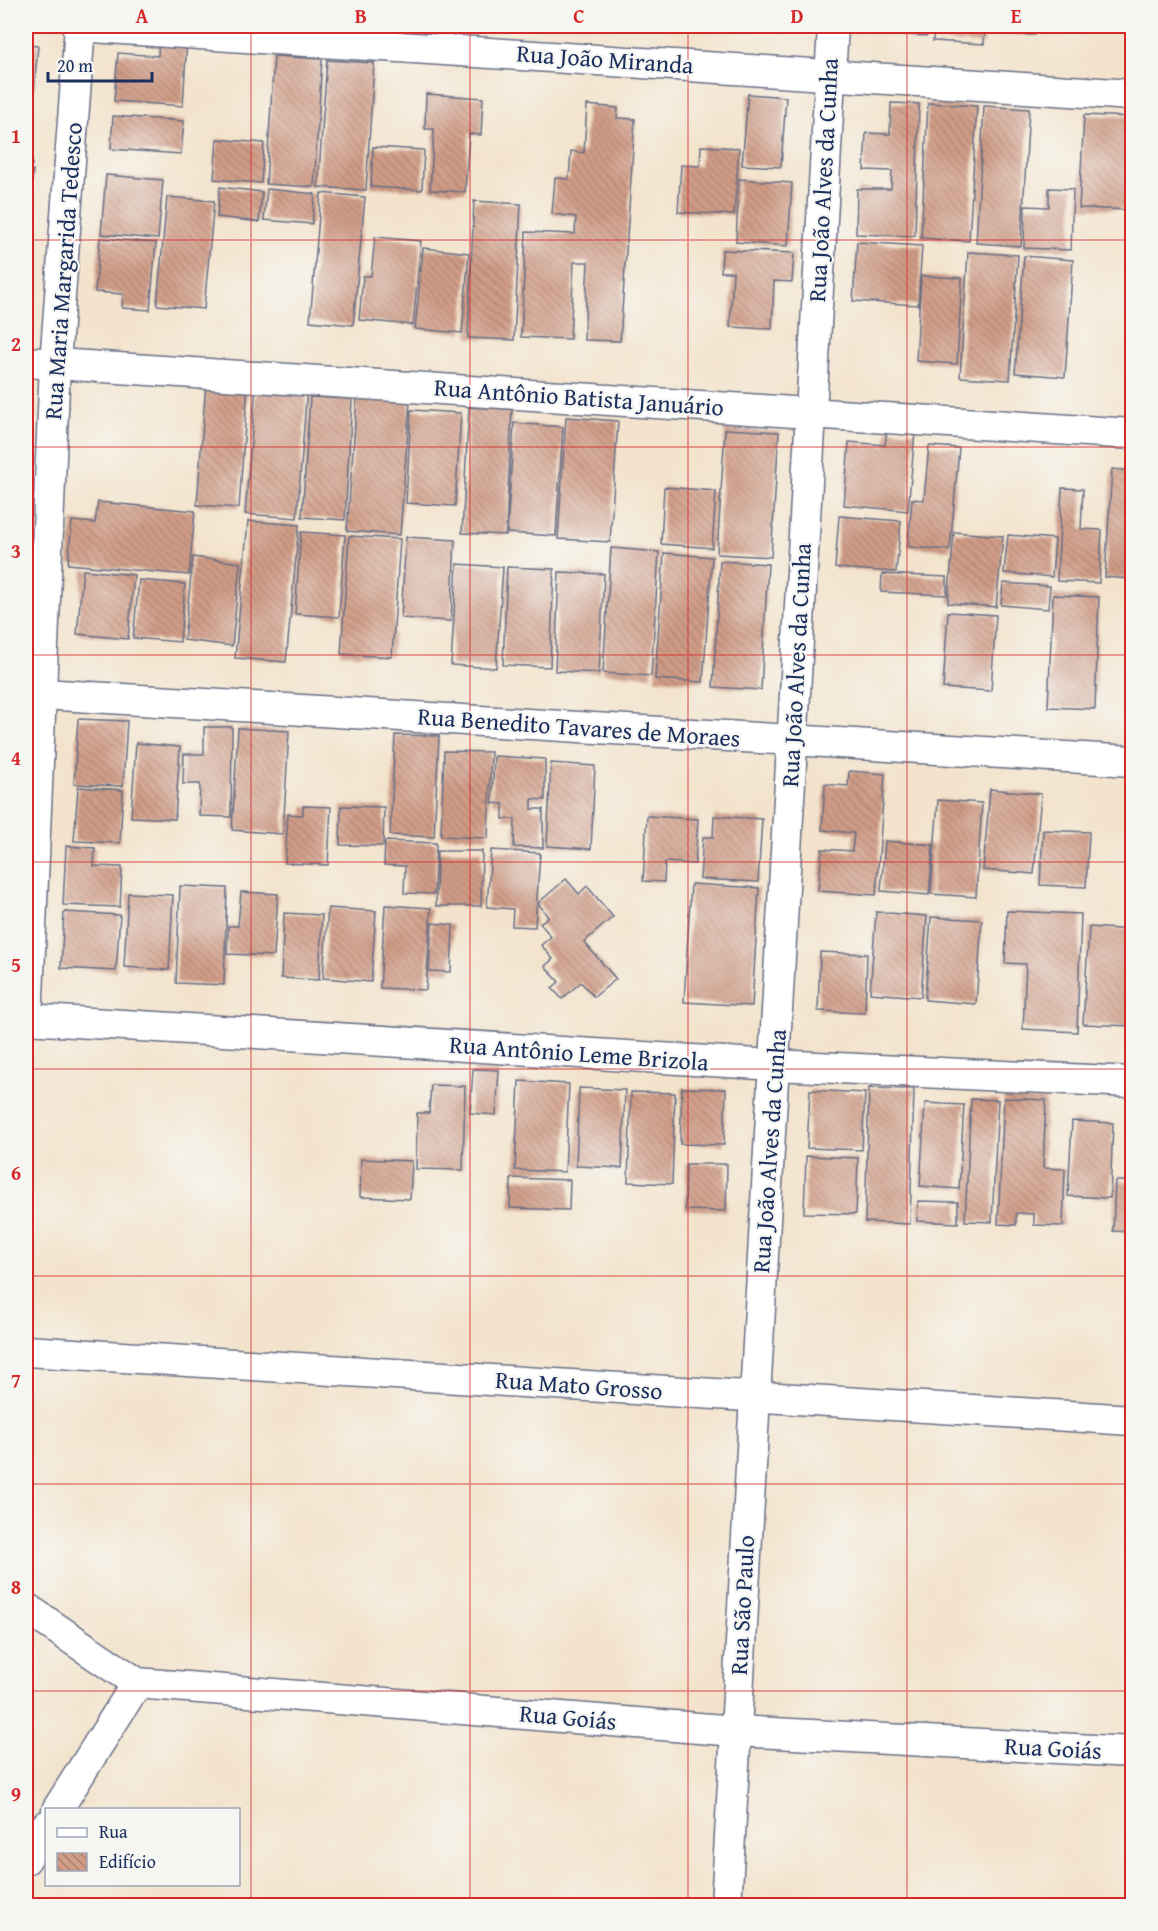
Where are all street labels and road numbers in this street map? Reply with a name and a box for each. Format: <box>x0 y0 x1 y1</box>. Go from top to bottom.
street label: Rua João Miranda <box>515 35 695 83</box>
street label: Rua João Alves da Cunha <box>799 56 847 303</box>
street label: Rua Maria Margarida Tedesco <box>35 121 91 421</box>
street label: Rua Antônio Batista Januário <box>433 369 725 425</box>
street label: Rua João Alves da Cunha <box>772 541 820 788</box>
street label: Rua Benedito Tavares de Moraes <box>416 698 742 756</box>
street label: Rua Antônio Leme Brizola <box>448 1026 711 1080</box>
street label: Rua João Alves da Cunha <box>743 1027 795 1274</box>
street label: Rua Mato Grosso <box>494 1362 664 1408</box>
street label: Rua São Paulo <box>721 1534 763 1676</box>
street label: Rua Goiás <box>518 1695 618 1739</box>
street label: Rua Goiás <box>1003 1728 1103 1768</box>

